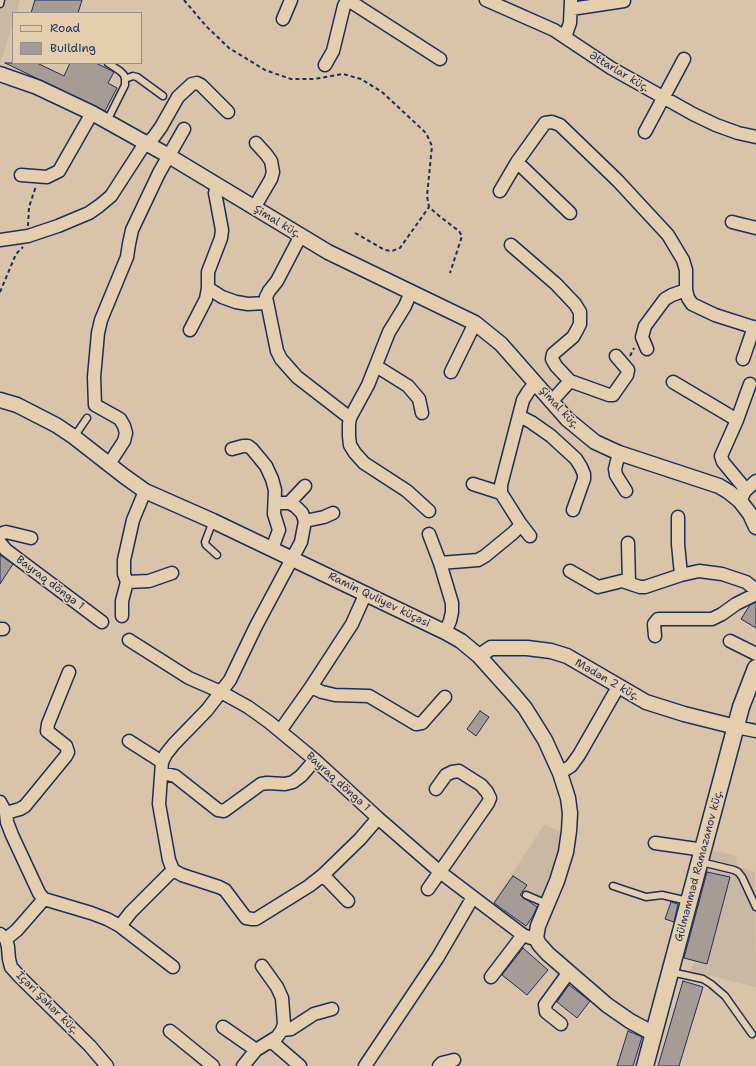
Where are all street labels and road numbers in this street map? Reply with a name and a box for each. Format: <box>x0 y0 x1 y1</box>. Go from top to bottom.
street label: Əttarlar küç. <box>587 49 651 95</box>
street label: Şimal küç. <box>251 203 303 241</box>
street label: Şimal küç. <box>536 384 582 432</box>
street label: Bayraq döngə 1 <box>13 553 87 613</box>
street label: Ramin Quliyev küçəsi <box>326 570 432 630</box>
street label: Mədən 2 küç. <box>572 656 642 704</box>
street label: Bayraq döngə 1 <box>303 750 373 814</box>
street label: Gülməmməd Ramazanov küç. <box>672 789 726 943</box>
street label: İçəri Şəhər küç. <box>13 969 81 1037</box>

